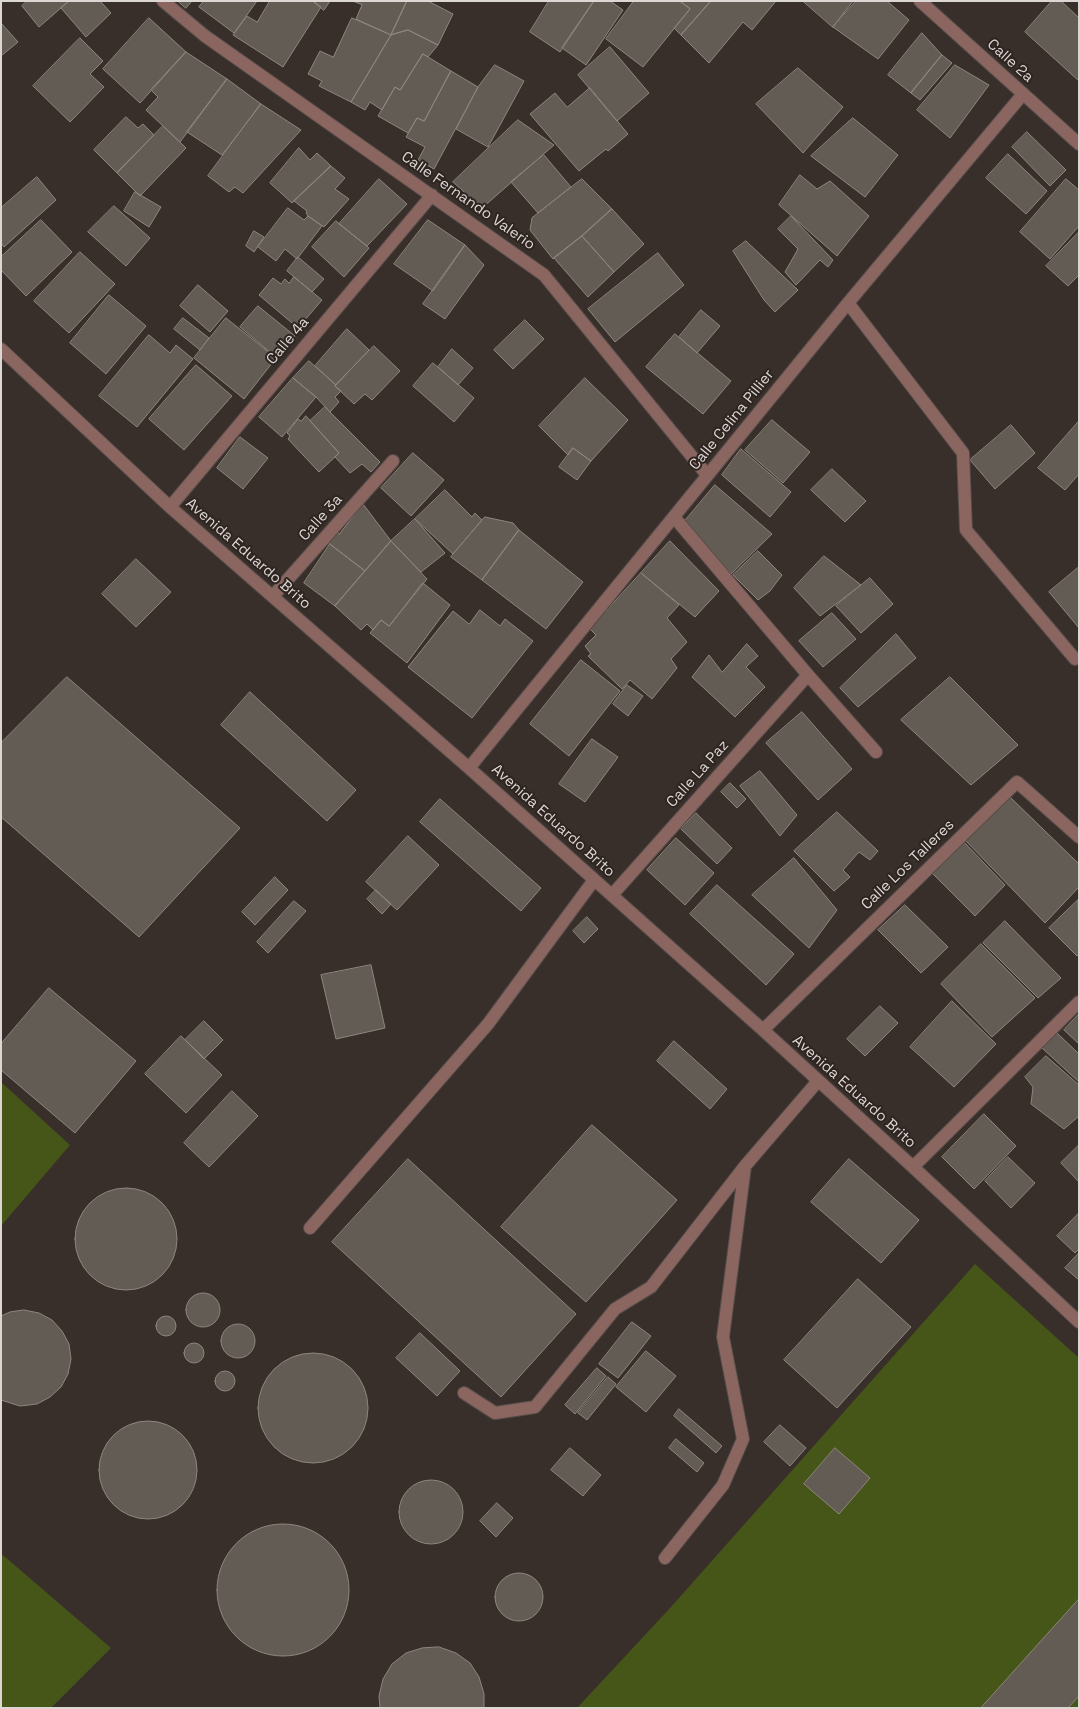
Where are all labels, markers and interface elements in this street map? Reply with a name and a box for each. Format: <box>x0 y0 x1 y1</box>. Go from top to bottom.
street label: Calle 2a <box>983 36 1037 86</box>
street label: Calle Fernando Valerio <box>398 148 538 254</box>
street label: Calle 4a <box>263 314 313 368</box>
street label: Calle Celina Pillier <box>686 366 778 474</box>
street label: Calle 3a <box>296 491 346 545</box>
street label: Avenida Eduardo Brito <box>182 495 314 613</box>
street label: Calle La Paz <box>663 737 733 811</box>
street label: Avenida Eduardo Brito <box>487 761 619 881</box>
street label: Calle Los Talleres <box>858 816 958 914</box>
street label: Avenida Eduardo Brito <box>788 1032 920 1152</box>

